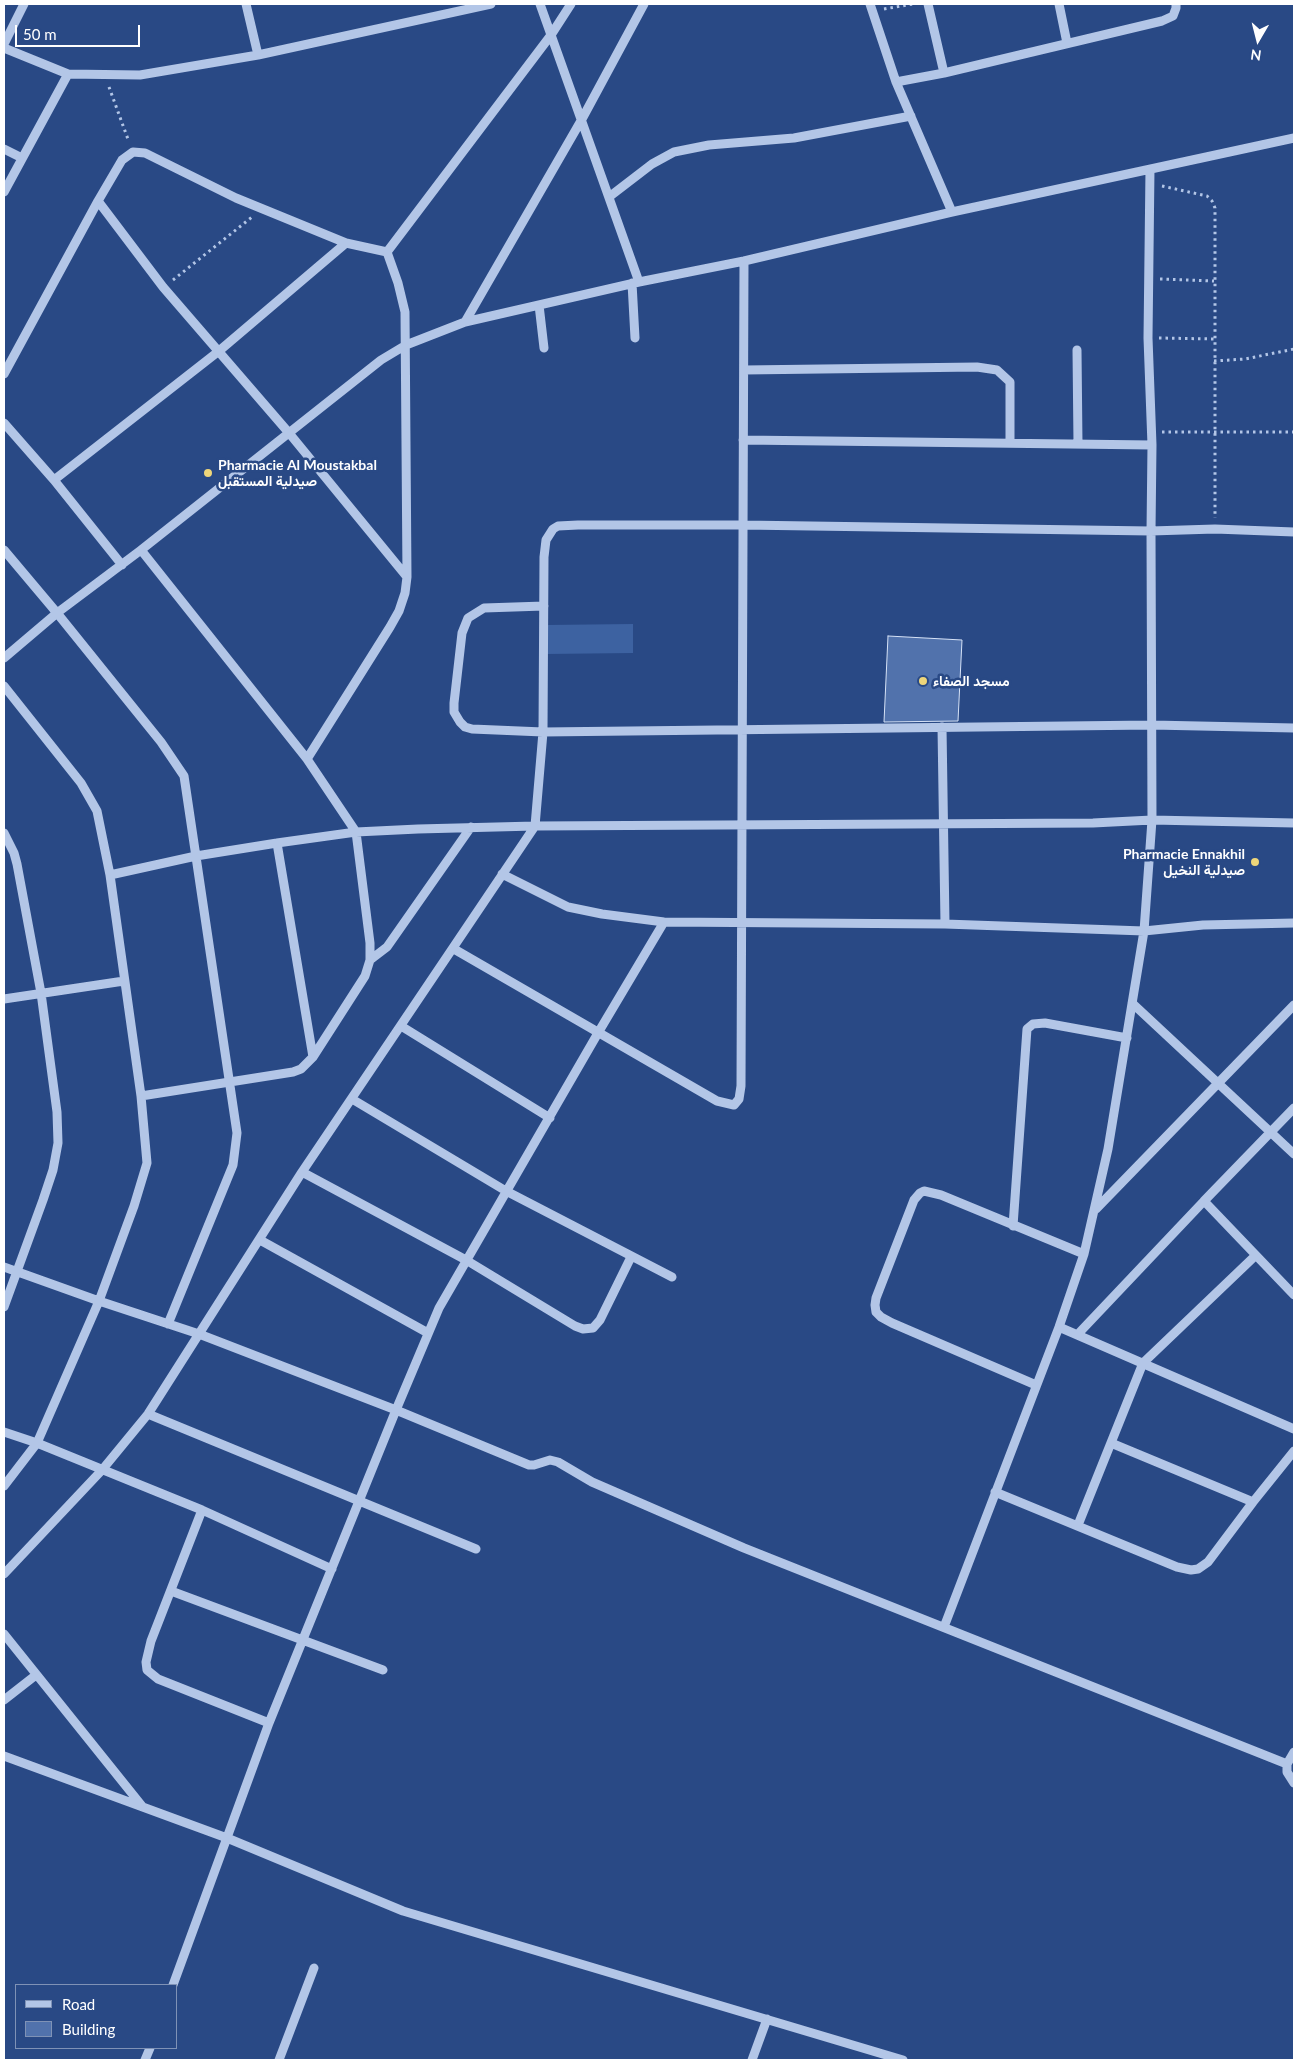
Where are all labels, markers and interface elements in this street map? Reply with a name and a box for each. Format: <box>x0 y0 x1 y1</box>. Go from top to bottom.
scale bar <box>18 15 142 47</box>
north arrow <box>1233 15 1283 65</box>
text: 50 m <box>23 25 57 43</box>
text: N <box>1249 46 1262 65</box>
place label: Pharmacie Al Moustakbal صيدلية المستقبل <box>218 457 377 490</box>
marker: Pharmacie Al Moustakbal صيدلية المستقبل <box>202 467 214 479</box>
place label: مسجد الصفاء <box>933 673 1010 689</box>
marker: مسجد الصفاء <box>917 675 929 687</box>
place label: Pharmacie Ennakhil صيدلية النخيل <box>1123 846 1245 879</box>
marker: Pharmacie Ennakhil صيدلية النخيل <box>1249 856 1261 868</box>
legend <box>15 1984 178 2049</box>
text: Road <box>62 1995 95 2013</box>
text: Building <box>62 2020 115 2038</box>

